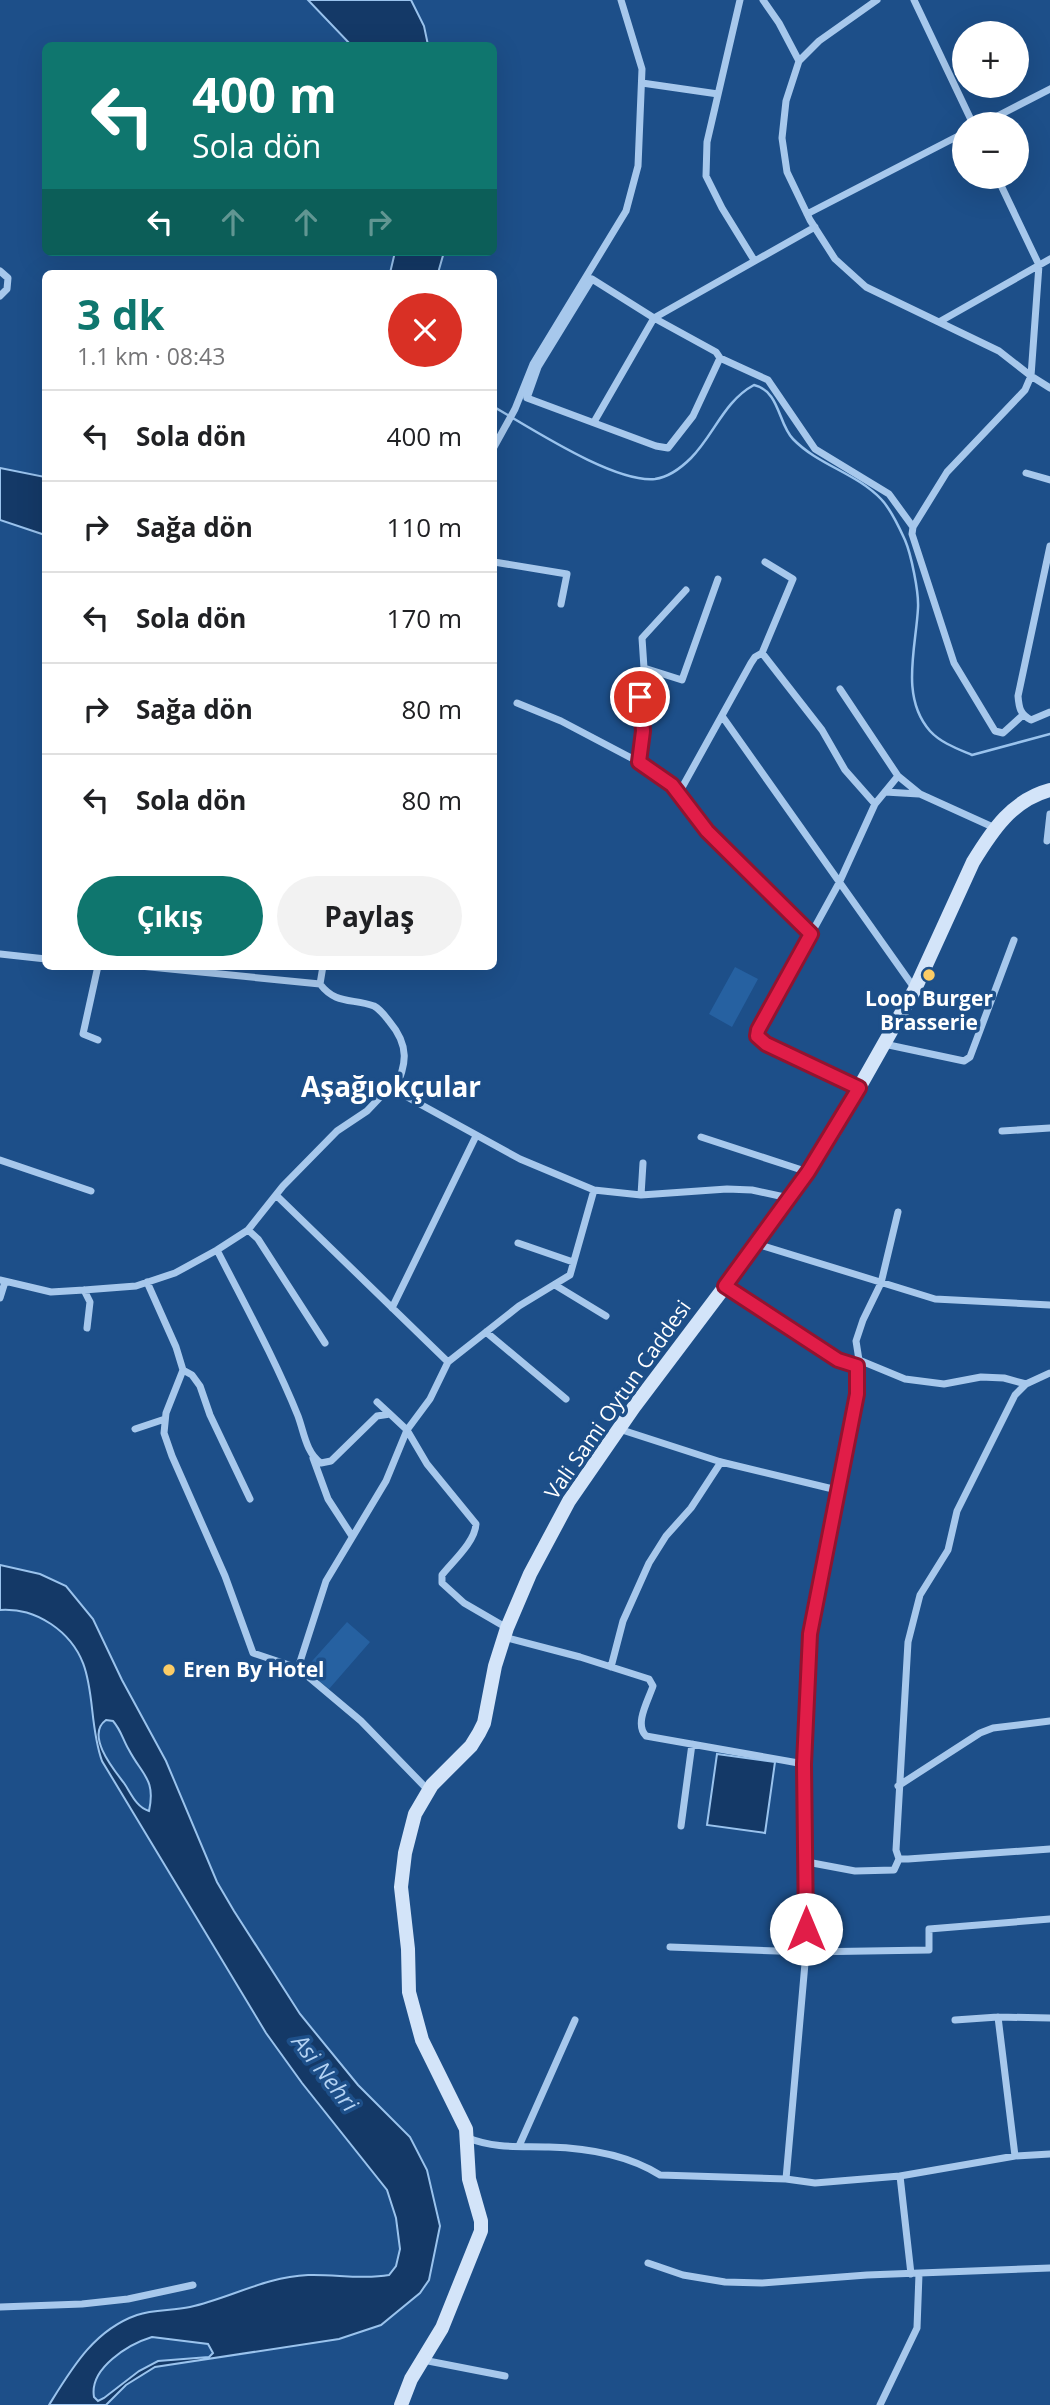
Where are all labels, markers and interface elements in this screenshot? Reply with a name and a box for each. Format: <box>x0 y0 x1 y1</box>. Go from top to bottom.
map controls <box>952 21 1029 189</box>
button: + <box>952 21 1029 98</box>
text: 400 m <box>192 61 337 127</box>
icon: left <box>77 70 168 161</box>
button: − <box>952 112 1029 189</box>
text: Sola dön <box>192 124 321 167</box>
icon: left <box>141 203 179 241</box>
icon: ahead <box>214 203 252 241</box>
icon: ahead <box>287 203 325 241</box>
icon: right <box>360 203 398 241</box>
text: 3 dk <box>77 285 165 342</box>
button: close <box>388 293 462 367</box>
text: 1.1 km · 08:43 <box>77 340 225 372</box>
icon: left <box>77 417 115 455</box>
text: Sola dön <box>136 418 246 454</box>
text: 400 m <box>387 418 462 454</box>
icon: right <box>77 508 115 546</box>
text: Sağa dön <box>136 509 253 545</box>
text: 110 m <box>387 509 462 545</box>
icon: left <box>77 599 115 637</box>
text: Sola dön <box>136 600 246 636</box>
text: 170 m <box>387 600 462 636</box>
pin <box>610 667 670 727</box>
icon: arrive <box>621 678 659 716</box>
icon: right <box>77 690 115 728</box>
text: Sağa dön <box>136 691 253 727</box>
text: 80 m <box>401 691 462 727</box>
icon: left <box>77 781 115 819</box>
text: Sola dön <box>136 782 246 818</box>
text: 80 m <box>401 782 462 818</box>
button: Çıkış <box>77 876 263 956</box>
button: Paylaş <box>277 876 462 956</box>
marker: Loop Burger Brasserie <box>921 967 937 983</box>
place label: Loop Burger Brasserie <box>865 984 993 1036</box>
district label: Aşağıokçular <box>301 1067 481 1105</box>
street label: Vali Sami Oytun Caddesi <box>538 1294 697 1504</box>
place label: Eren By Hotel <box>183 1655 324 1683</box>
marker: Eren By Hotel <box>161 1662 177 1678</box>
position arrow <box>769 1892 843 1966</box>
water label: Asi Nehri <box>284 2025 367 2119</box>

